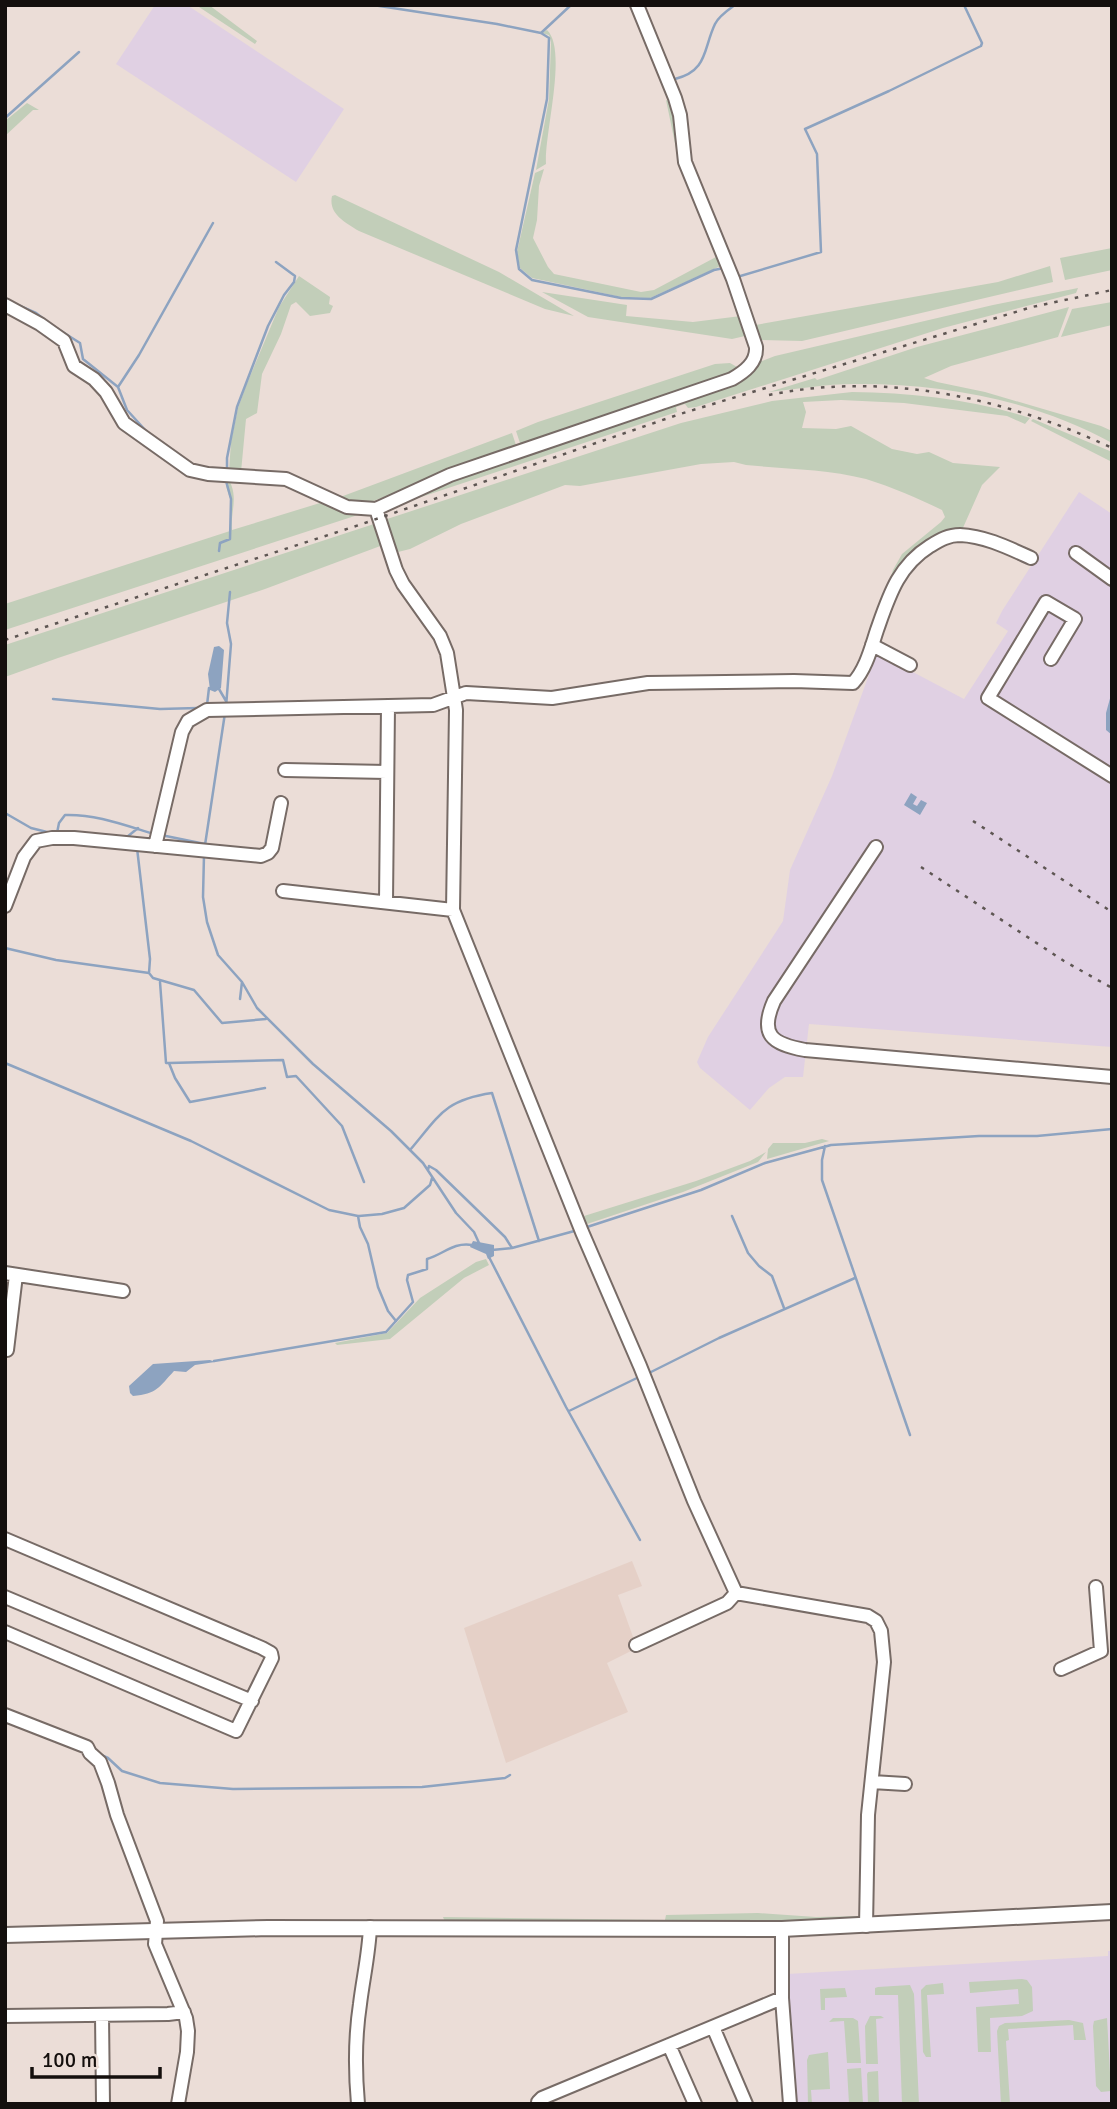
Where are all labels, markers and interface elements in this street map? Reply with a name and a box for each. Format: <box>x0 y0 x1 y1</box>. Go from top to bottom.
scale bar <box>32 2036 159 2080</box>
text: 100 m <box>42 2047 97 2073</box>

